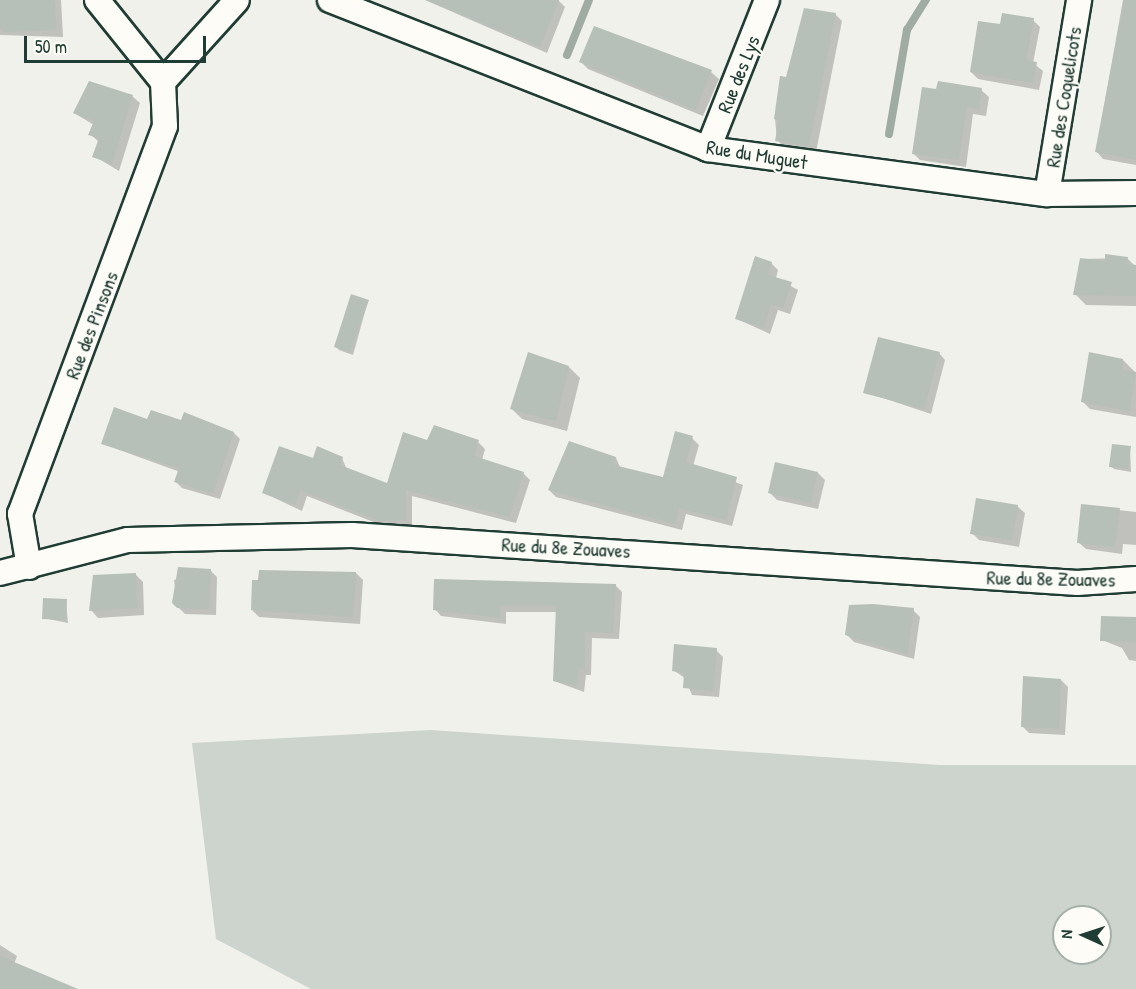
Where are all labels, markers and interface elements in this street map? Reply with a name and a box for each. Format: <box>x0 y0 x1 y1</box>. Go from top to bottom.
scale bar <box>27 24 208 62</box>
street label: Rue des Coquelicots <box>1040 25 1086 169</box>
street label: Rue des Lys <box>712 32 764 116</box>
text: 50 m <box>35 34 67 59</box>
street label: Rue du Muguet <box>705 134 809 174</box>
street label: Rue des Pinsons <box>59 268 123 382</box>
street label: Rue du 8e Zouaves <box>501 532 631 562</box>
street label: Rue du 8e Zouaves <box>986 565 1116 591</box>
north arrow <box>1052 905 1112 965</box>
text: N <box>1055 929 1077 939</box>

